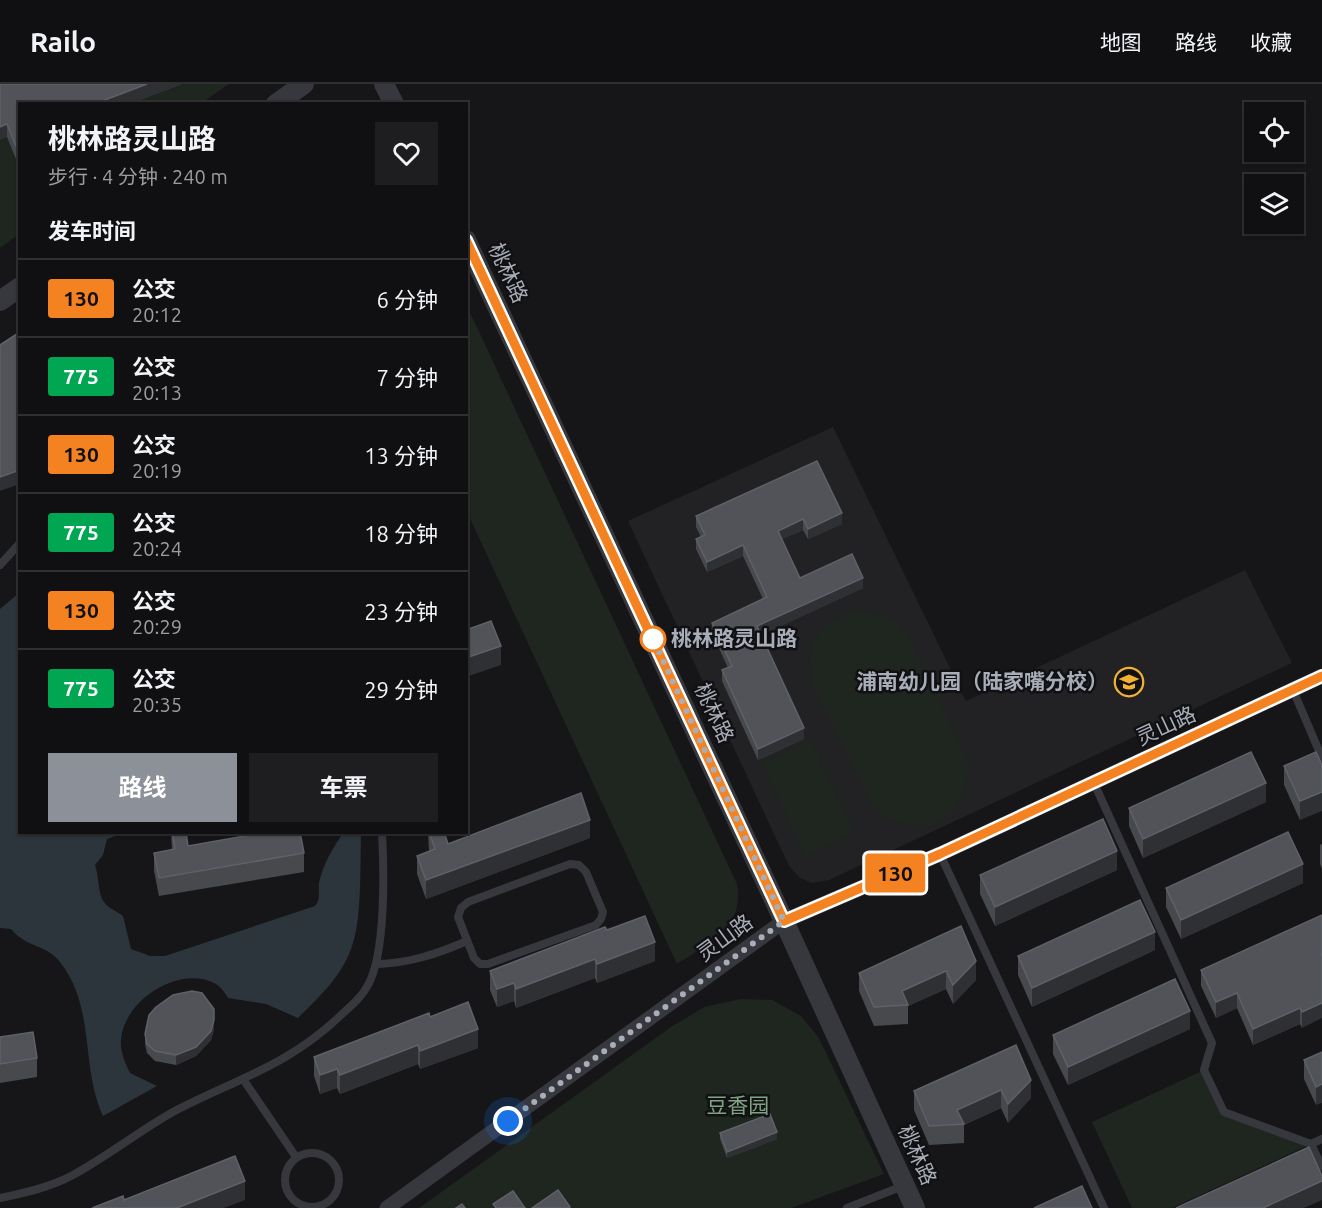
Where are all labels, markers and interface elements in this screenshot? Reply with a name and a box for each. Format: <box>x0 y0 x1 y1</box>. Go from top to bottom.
text: Railo <box>30 26 96 57</box>
text: 地图 <box>1100 30 1142 54</box>
text: 路线 <box>1175 30 1217 54</box>
text: 收藏 <box>1250 30 1292 54</box>
map controls <box>1244 102 1304 234</box>
button: locate <box>1244 102 1304 162</box>
button: heart <box>375 122 438 185</box>
text: 桃林路灵山路 <box>48 123 216 154</box>
text: 步行 · 4 分钟 · 240 m <box>48 165 228 188</box>
button: layers <box>1244 174 1304 234</box>
text: 发车时间 <box>48 218 136 243</box>
street label: 桃林路 <box>485 239 533 306</box>
text: 公交 <box>132 276 176 301</box>
text: 130 <box>63 286 99 310</box>
text: 6 分钟 <box>377 287 438 312</box>
text: 20:12 <box>132 303 182 326</box>
text: 公交 <box>132 354 176 379</box>
text: 775 <box>63 364 99 388</box>
text: 7 分钟 <box>377 365 438 390</box>
text: 20:13 <box>132 381 182 404</box>
text: 公交 <box>132 432 176 457</box>
text: 130 <box>63 442 99 466</box>
text: 13 分钟 <box>364 443 438 468</box>
text: 20:19 <box>132 459 182 482</box>
text: 公交 <box>132 510 176 535</box>
text: 775 <box>63 520 99 544</box>
text: 18 分钟 <box>364 521 438 546</box>
text: 20:24 <box>132 537 182 560</box>
text: 公交 <box>132 588 176 613</box>
text: 130 <box>63 598 99 622</box>
text: 23 分钟 <box>364 599 438 624</box>
text: 20:29 <box>132 615 182 638</box>
marker: 桃林路灵山路 <box>640 626 666 652</box>
place label: 桃林路灵山路 <box>671 626 797 650</box>
text: 公交 <box>132 666 176 691</box>
school or university icon: 浦南幼儿园（陆家嘴分校） <box>1113 666 1145 698</box>
place label: 浦南幼儿园（陆家嘴分校） <box>856 669 1108 693</box>
text: 775 <box>63 676 99 700</box>
text: 29 分钟 <box>364 677 438 702</box>
street label: 桃林路 <box>691 679 739 746</box>
text: 20:35 <box>132 693 182 716</box>
street label: 灵山路 <box>1132 701 1199 749</box>
button: 路线 <box>48 753 237 822</box>
button: 车票 <box>249 753 438 822</box>
line badge: 130 <box>860 854 930 892</box>
text: 130 <box>877 861 913 885</box>
street label: 灵山路 <box>692 909 757 965</box>
park label: 豆香园 <box>707 1093 770 1117</box>
your location <box>493 1106 523 1136</box>
street label: 桃林路 <box>894 1121 942 1188</box>

